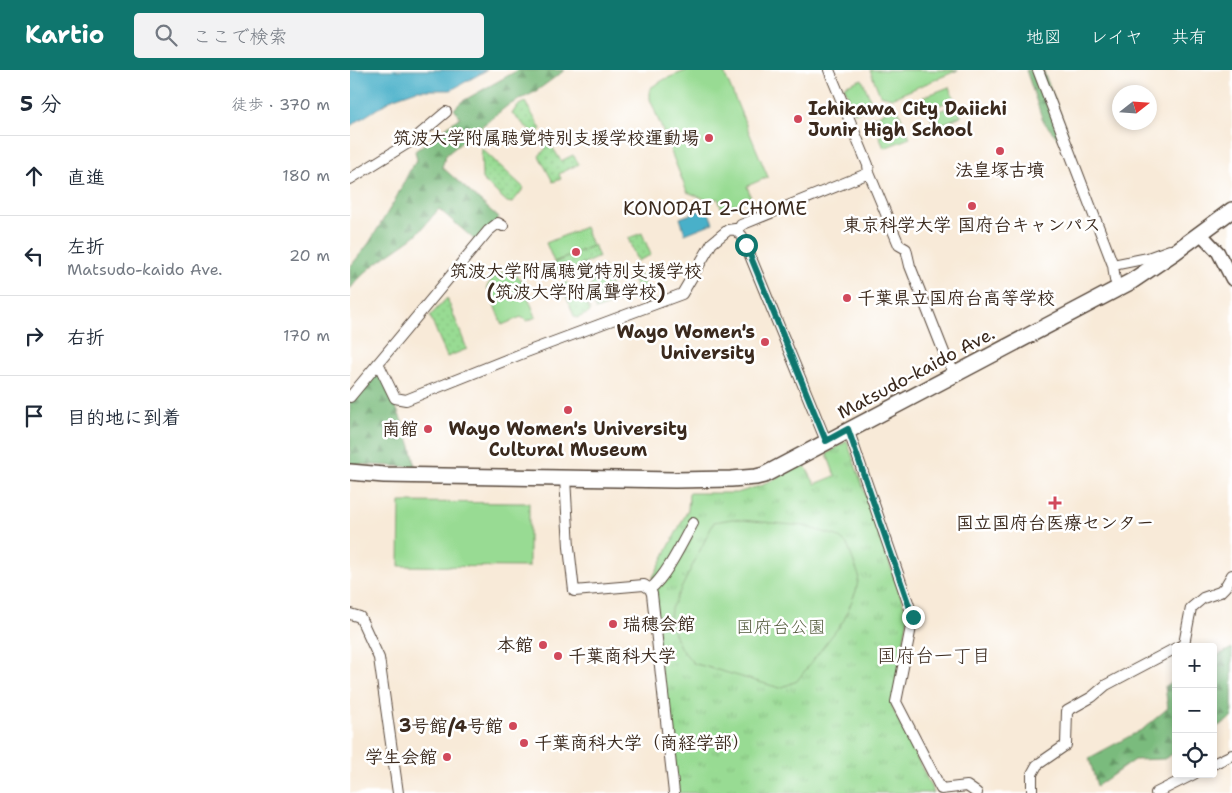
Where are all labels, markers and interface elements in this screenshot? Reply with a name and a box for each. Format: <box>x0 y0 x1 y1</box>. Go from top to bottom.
search box <box>134 13 484 58</box>
text: Kartio <box>25 19 104 51</box>
icon: search <box>152 21 180 49</box>
text: ここで検索 <box>192 24 287 49</box>
text: 地図 <box>1026 25 1062 49</box>
text: レイヤ <box>1090 25 1143 49</box>
text: 共有 <box>1171 25 1207 49</box>
north arrow <box>1112 85 1157 130</box>
text: 5 分 <box>20 90 61 118</box>
text: 徒歩 · 370 m <box>232 94 330 115</box>
place label: Ichikawa City Daiichi Junir High School <box>808 97 1007 142</box>
marker: Ichikawa City Daiichi Junir High School <box>792 113 804 125</box>
place label: 筑波大学附属聴覚特別支援学校運動場 <box>393 126 699 150</box>
marker: 筑波大学附属聴覚特別支援学校運動場 <box>703 132 715 144</box>
marker: 法皇塚古墳 <box>994 145 1006 157</box>
place label: 法皇塚古墳 <box>955 158 1045 182</box>
icon: ahead <box>20 162 48 190</box>
text: 直進 <box>67 165 105 190</box>
text: 180 m <box>282 165 330 186</box>
district label: KONODAI 2-CHOME <box>623 196 807 221</box>
marker: 東京科学大学 国府台キャンパス <box>966 200 978 212</box>
place label: 東京科学大学 国府台キャンパス <box>843 213 1101 237</box>
text: 左折 <box>67 234 105 259</box>
route start <box>735 234 758 257</box>
icon: left <box>20 242 48 270</box>
text: 20 m <box>289 245 330 266</box>
marker: 筑波大学附属聴覚特別支援学校 (筑波大学附属聾学校) <box>570 246 582 258</box>
text: Matsudo-kaido Ave. <box>67 259 222 280</box>
place label: 筑波大学附属聴覚特別支援学校 (筑波大学附属聾学校) <box>450 259 702 304</box>
place label: 千葉県立国府台高等学校 <box>857 286 1055 310</box>
marker: 千葉県立国府台高等学校 <box>841 292 853 304</box>
place label: Wayo Women's University <box>616 320 755 365</box>
street label: Matsudo-kaido Ave. <box>833 321 999 425</box>
icon: right <box>20 322 48 350</box>
text: 右折 <box>67 325 105 350</box>
text: 170 m <box>283 325 330 346</box>
marker: Wayo Women's University <box>759 336 771 348</box>
icon: arrive <box>20 402 48 430</box>
marker: Wayo Women's University Cultural Museum <box>562 404 574 416</box>
text: 目的地に到着 <box>67 405 181 430</box>
place label: 南館 <box>382 417 418 441</box>
place label: Wayo Women's University Cultural Museum <box>448 417 688 462</box>
marker: 南館 <box>422 423 434 435</box>
marker: 国立国府台医療センター <box>1048 496 1062 510</box>
place label: 国立国府台医療センター <box>956 511 1154 535</box>
route end <box>902 606 925 629</box>
place label: 瑞穂会館 <box>623 612 695 636</box>
park label: 国府台公園 <box>736 615 826 639</box>
marker: 瑞穂会館 <box>607 618 619 630</box>
place label: 本館 <box>497 633 533 657</box>
marker: 本館 <box>537 639 549 651</box>
district label: 国府台一丁目 <box>877 643 991 668</box>
map controls <box>1172 643 1217 778</box>
button: + <box>1172 643 1217 688</box>
place label: 千葉商科大学 <box>568 644 676 668</box>
marker: 千葉商科大学 <box>552 650 564 662</box>
button: − <box>1172 688 1217 733</box>
place label: 3号館/4号館 <box>399 714 503 738</box>
marker: 3号館/4号館 <box>507 720 519 732</box>
place label: 千葉商科大学（商経学部） <box>534 731 750 755</box>
button: locate <box>1172 733 1217 778</box>
marker: 千葉商科大学（商経学部） <box>518 737 530 749</box>
place label: 学生会館 <box>365 745 437 769</box>
marker: 学生会館 <box>441 751 453 763</box>

